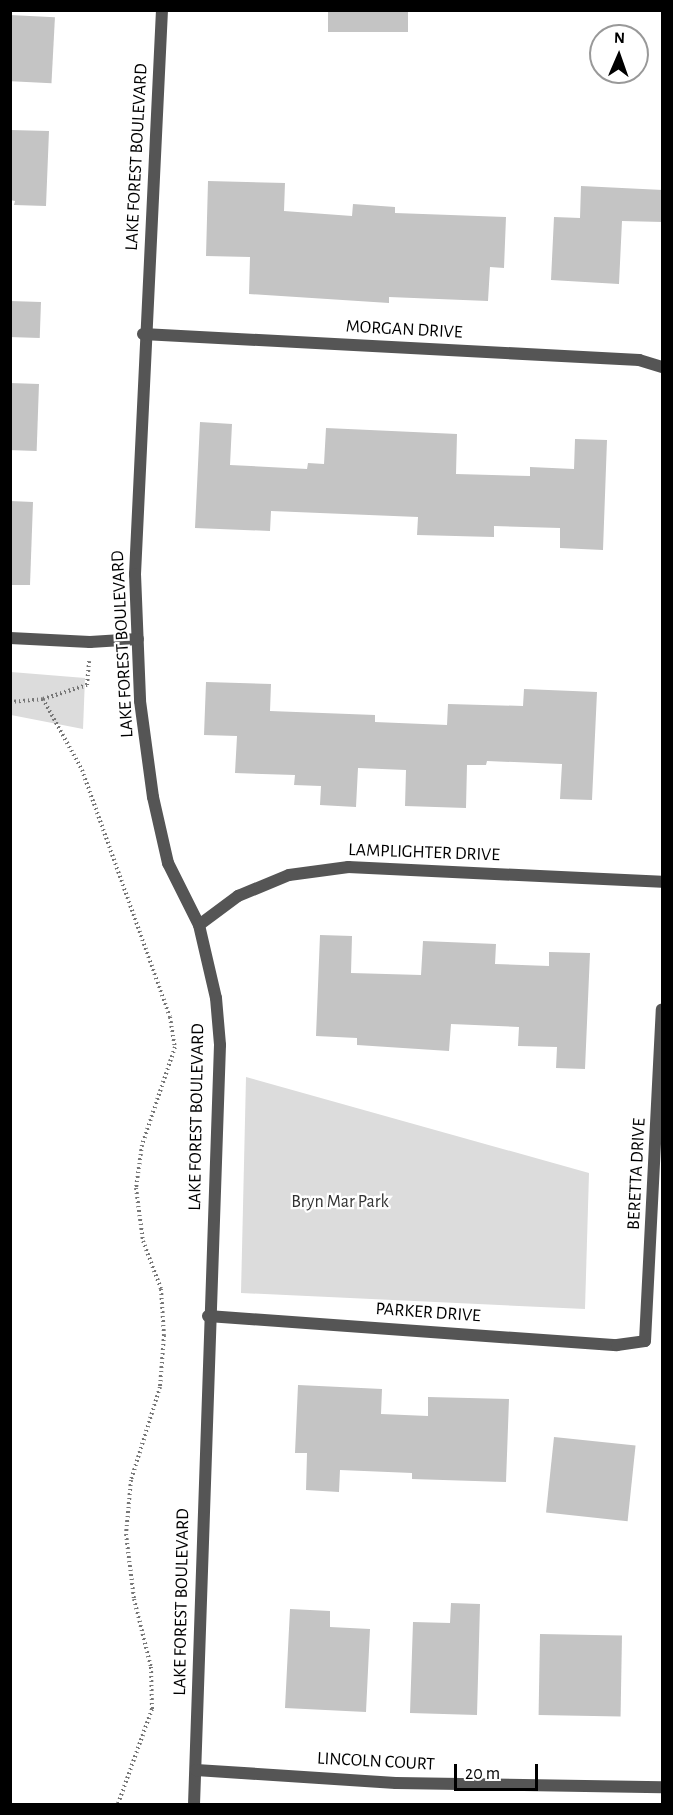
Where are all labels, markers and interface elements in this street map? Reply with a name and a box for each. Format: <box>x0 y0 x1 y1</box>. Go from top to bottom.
north arrow <box>589 24 649 84</box>
text: N <box>614 30 625 46</box>
street label: LAKE FOREST BOULEVARD <box>121 63 153 251</box>
street label: MORGAN DRIVE <box>345 316 463 344</box>
street label: LAKE FOREST BOULEVARD <box>107 550 139 738</box>
street label: LAMPLIGHTER DRIVE <box>348 840 500 866</box>
street label: LAKE FOREST BOULEVARD <box>185 1023 209 1211</box>
street label: BERETTA DRIVE <box>623 1118 651 1230</box>
park label: Bryn Mar Park <box>291 1191 389 1213</box>
street label: PARKER DRIVE <box>375 1299 481 1327</box>
street label: LAKE FOREST BOULEVARD <box>170 1508 194 1696</box>
street label: LINCOLN COURT <box>317 1748 435 1776</box>
scale bar <box>457 1752 541 1790</box>
text: 20 m <box>465 1765 500 1783</box>

